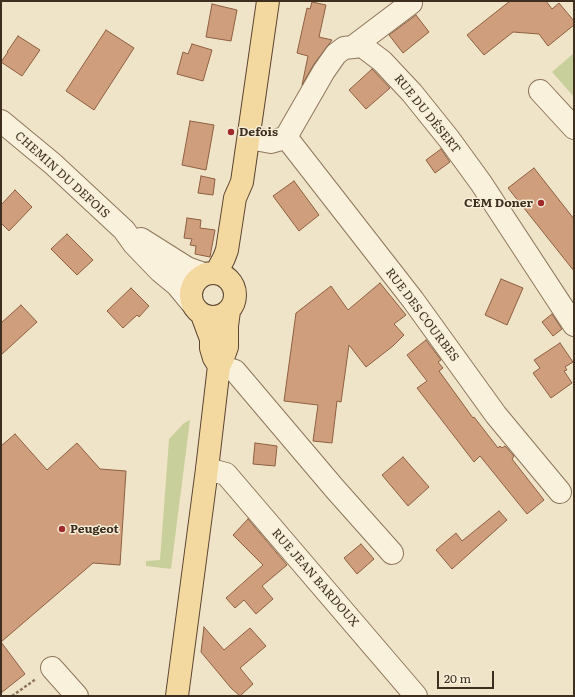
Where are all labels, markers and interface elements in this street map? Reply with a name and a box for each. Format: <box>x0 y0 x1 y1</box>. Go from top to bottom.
street label: RUE DU DÉSERT <box>391 72 463 156</box>
place label: Defois <box>239 125 278 139</box>
marker: Defois <box>226 127 236 137</box>
street label: CHEMIN DU DEFOIS <box>12 129 112 221</box>
place label: CEM Doner <box>464 196 533 210</box>
marker: CEM Doner <box>536 198 546 208</box>
street label: RUE DES COURBES <box>382 266 462 364</box>
place label: Peugeot <box>70 522 119 536</box>
marker: Peugeot <box>57 524 67 534</box>
street label: RUE JEAN BARDOUX <box>269 526 361 630</box>
scale bar <box>439 663 496 689</box>
text: 20 m <box>444 669 471 687</box>

